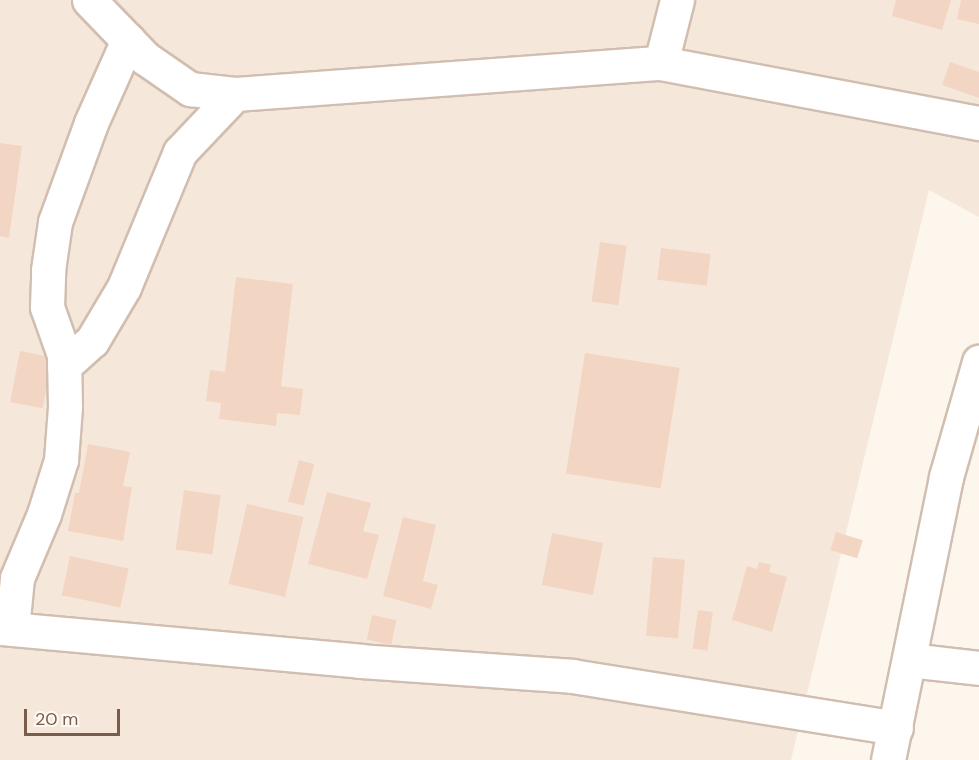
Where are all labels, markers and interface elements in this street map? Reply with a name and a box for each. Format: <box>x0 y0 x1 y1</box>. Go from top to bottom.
scale bar <box>27 697 123 735</box>
text: 20 m <box>35 707 78 731</box>

